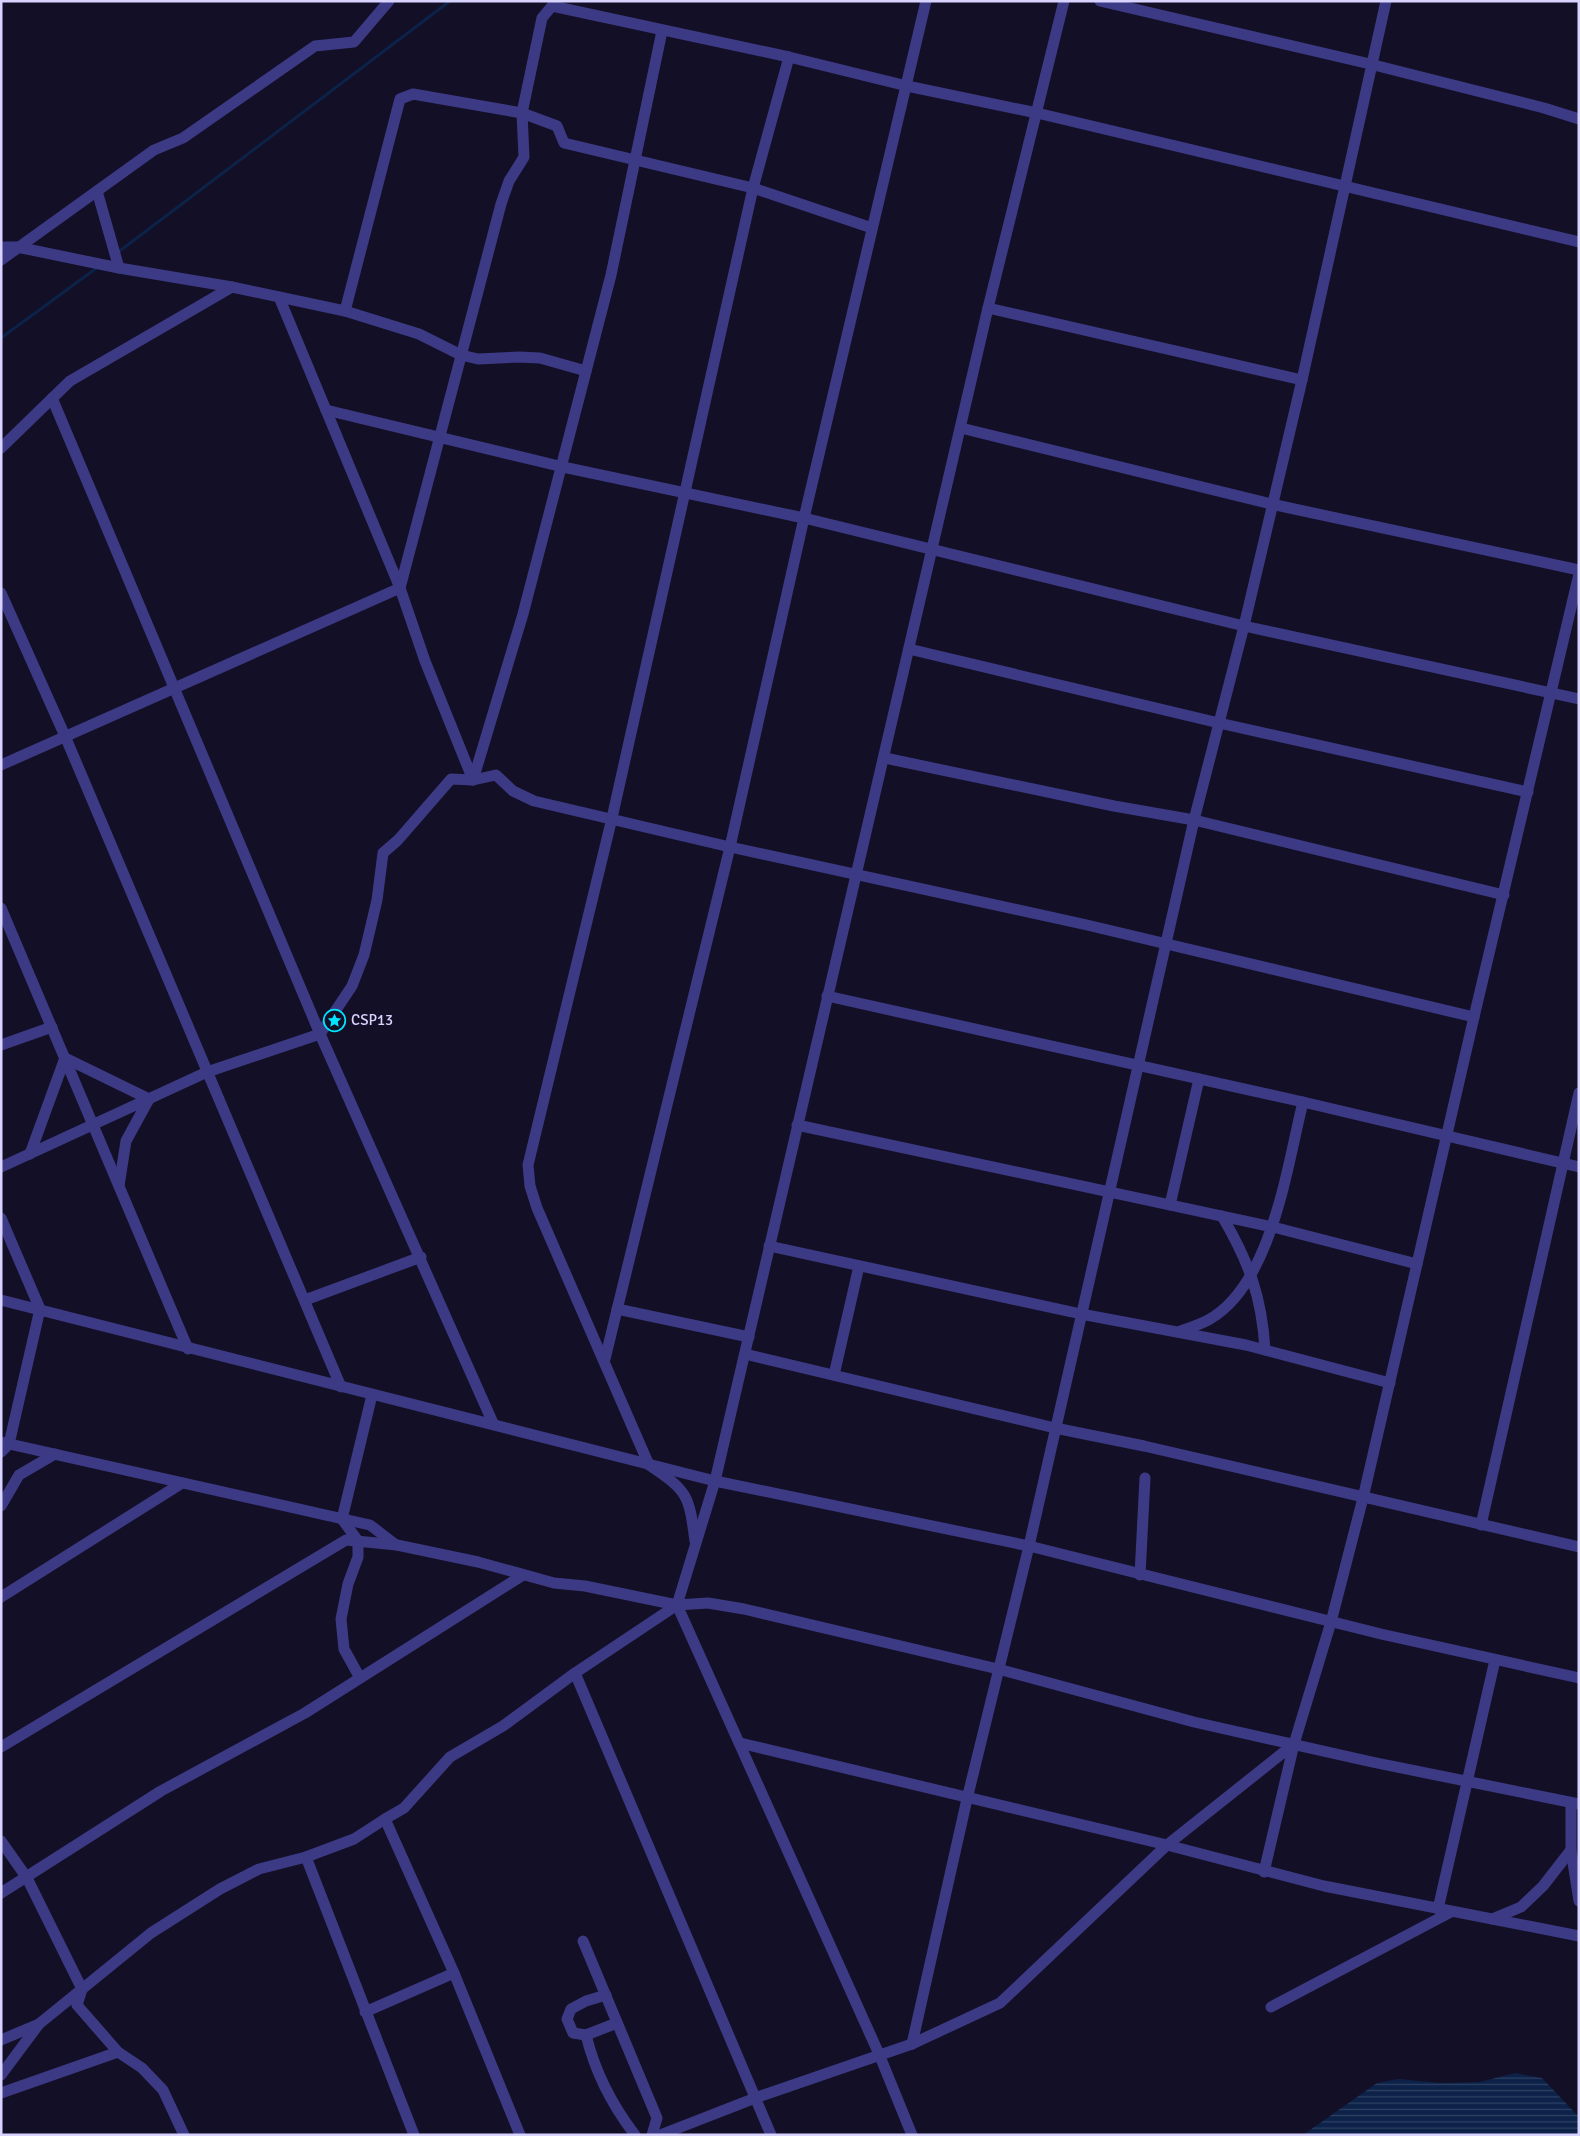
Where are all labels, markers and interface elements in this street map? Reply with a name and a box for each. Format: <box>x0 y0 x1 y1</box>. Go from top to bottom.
place icon: CSP13 <box>323 1008 347 1032</box>
place label: CSP13 <box>351 1011 393 1029</box>

